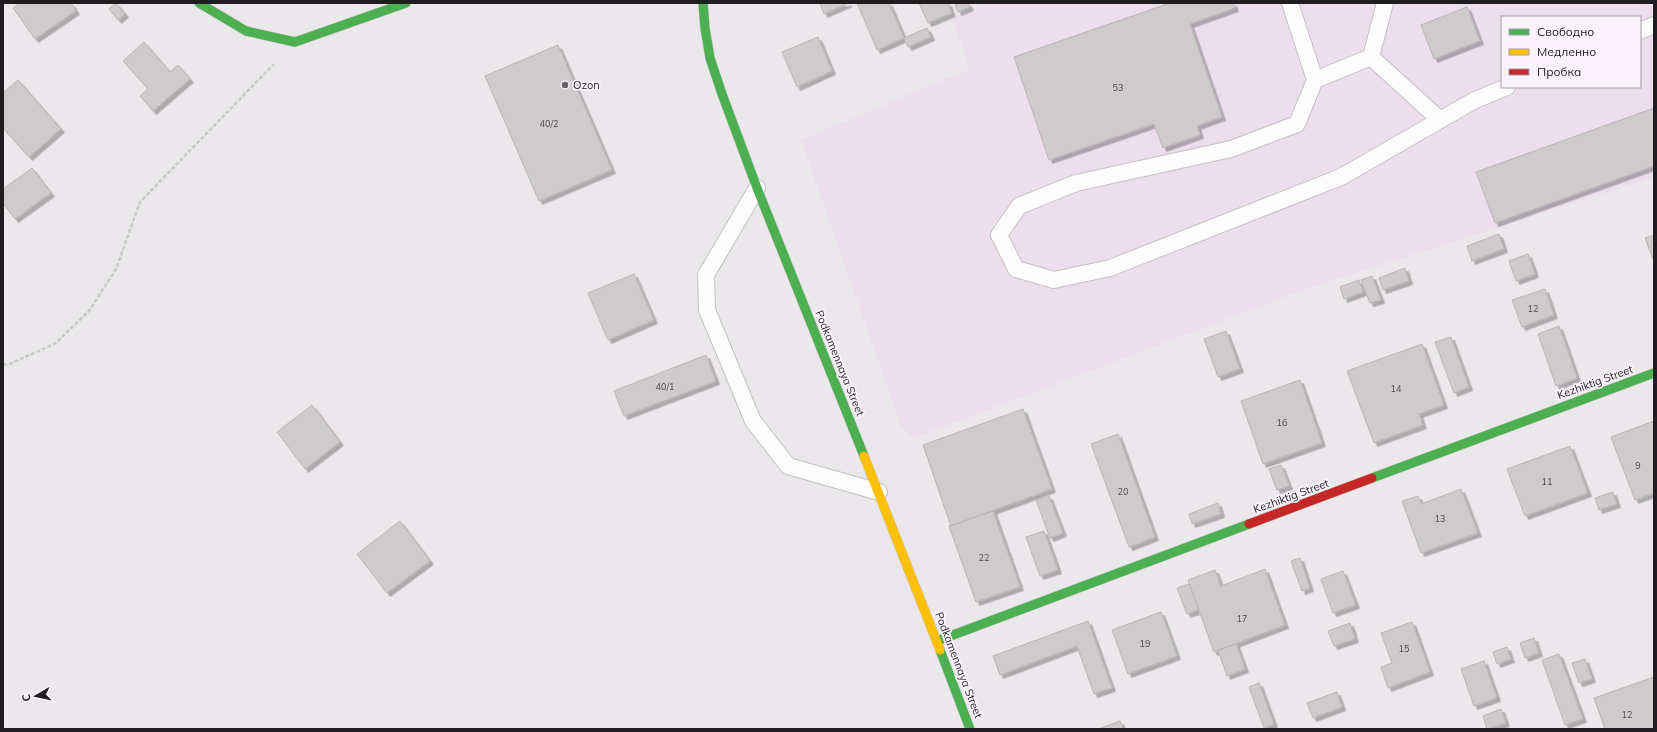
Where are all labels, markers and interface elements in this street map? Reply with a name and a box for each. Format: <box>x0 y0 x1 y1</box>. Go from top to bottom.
legend <box>1501 16 1641 88</box>
text: Свободно <box>1537 24 1594 39</box>
text: Медленно <box>1537 44 1596 59</box>
text: Пробка <box>1537 64 1581 79</box>
place label: Ozon <box>573 78 600 92</box>
marker: Ozon <box>560 80 570 90</box>
house number: 53 <box>1113 82 1123 93</box>
house number: 40/2 <box>540 118 558 129</box>
house number: 12 <box>1528 303 1538 314</box>
street label: Podkamennaya Street <box>812 308 868 418</box>
street label: Kezhiktig Street <box>1555 362 1635 402</box>
house number: 40/1 <box>656 381 674 392</box>
house number: 14 <box>1391 383 1402 394</box>
house number: 16 <box>1277 417 1287 428</box>
house number: 9 <box>1635 460 1641 471</box>
street label: Kezhiktig Street <box>1251 476 1331 516</box>
house number: 11 <box>1542 476 1552 487</box>
house number: 20 <box>1118 486 1128 497</box>
house number: 13 <box>1435 513 1445 524</box>
house number: 22 <box>979 552 989 563</box>
street label: Podkamennaya Street <box>932 610 986 720</box>
house number: 17 <box>1237 613 1247 624</box>
house number: 19 <box>1140 638 1150 649</box>
house number: 15 <box>1399 643 1410 654</box>
north arrow <box>16 676 56 716</box>
text: С <box>19 692 34 702</box>
house number: 12 <box>1622 709 1632 720</box>

